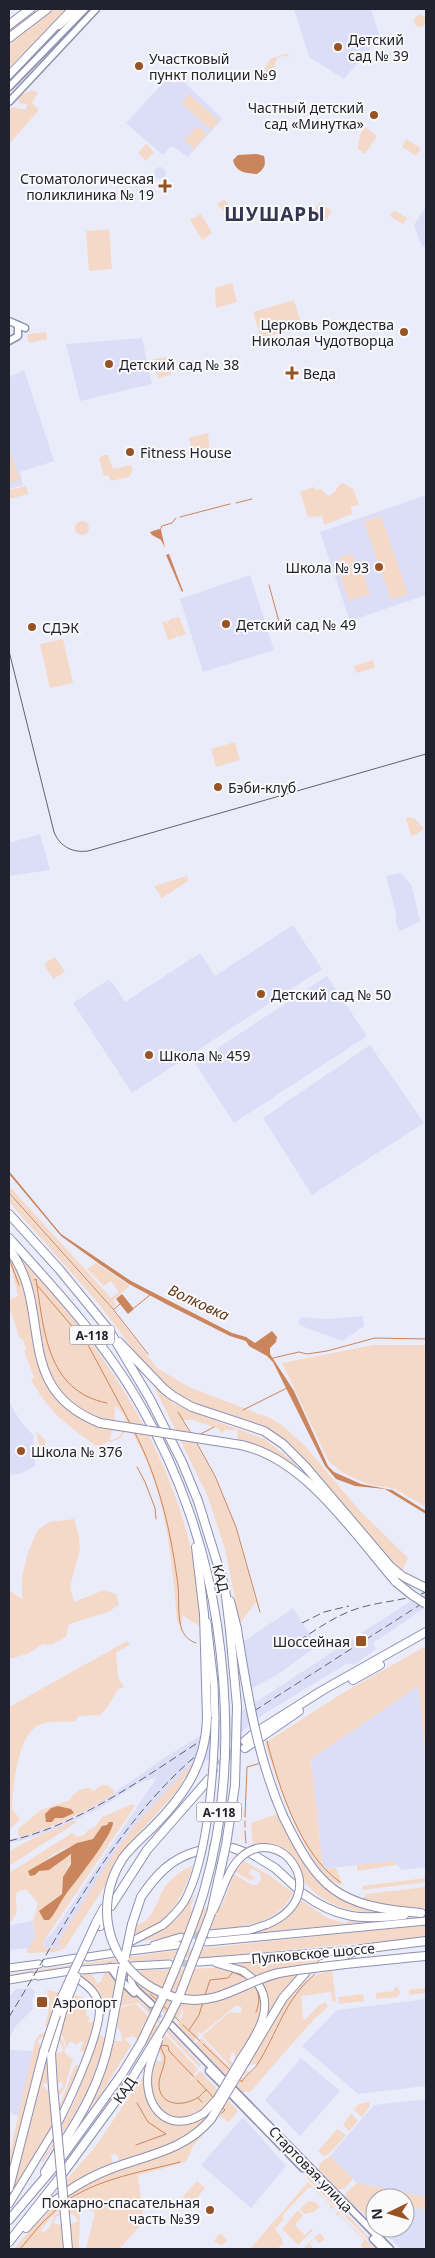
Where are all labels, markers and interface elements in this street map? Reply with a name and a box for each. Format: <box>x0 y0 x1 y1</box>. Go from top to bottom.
place label: Детский сад № 39 <box>348 30 409 65</box>
marker: Детский сад № 39 <box>332 41 344 53</box>
place label: Участковый пункт полиции №9 <box>149 49 276 84</box>
marker: Участковый пункт полиции №9 <box>133 60 145 72</box>
place label: Частный детский сад «Минутка» <box>248 98 364 133</box>
marker: Частный детский сад «Минутка» <box>368 109 380 121</box>
place label: Стоматологическая поликлиника № 19 <box>20 169 154 204</box>
marker: Стоматологическая поликлиника № 19 <box>158 179 172 193</box>
district label: ШУШАРЫ <box>224 201 326 227</box>
place label: Церковь Рождества Николая Чудотворца <box>252 315 394 350</box>
marker: Церковь Рождества Николая Чудотворца <box>398 326 410 338</box>
place label: Детский сад № 38 <box>119 355 239 374</box>
marker: Детский сад № 38 <box>103 358 115 370</box>
place label: Веда <box>303 364 336 383</box>
marker: Веда <box>285 366 299 380</box>
place label: Fitness House <box>140 443 232 462</box>
marker: Fitness House <box>124 446 136 458</box>
place label: Школа № 93 <box>285 558 369 577</box>
marker: Школа № 93 <box>373 561 385 573</box>
place label: Детский сад № 49 <box>236 615 356 634</box>
place label: СДЭК <box>42 618 79 637</box>
marker: Детский сад № 49 <box>220 618 232 630</box>
marker: СДЭК <box>26 621 38 633</box>
place label: Бэби-клуб <box>228 778 296 797</box>
marker: Бэби-клуб <box>212 781 224 793</box>
place label: Детский сад № 50 <box>271 985 391 1004</box>
marker: Детский сад № 50 <box>255 988 267 1000</box>
place label: Школа № 459 <box>159 1046 251 1065</box>
marker: Школа № 459 <box>143 1049 155 1061</box>
water label: Волковка <box>165 1279 233 1325</box>
road number: А-118 <box>70 1326 114 1344</box>
place label: Школа № 376 <box>31 1442 123 1461</box>
marker: Школа № 376 <box>15 1445 27 1457</box>
street label: КАД <box>208 1562 234 1595</box>
place label: Шоссейная <box>273 1632 350 1651</box>
marker: Шоссейная <box>354 1634 368 1648</box>
road number: А-118 <box>196 1802 242 1821</box>
street label: Пулковское шоссе <box>250 1938 376 1968</box>
place label: Аэропорт <box>53 1993 118 2012</box>
marker: Аэропорт <box>35 1995 49 2009</box>
street label: КАД <box>108 2072 140 2107</box>
street label: Стартовая улица <box>265 2122 357 2216</box>
north arrow <box>365 2188 415 2238</box>
place label: Пожарно-спасательная часть №39 <box>42 2193 200 2228</box>
marker: Пожарно-спасательная часть №39 <box>204 2204 216 2216</box>
text: N <box>367 2208 387 2221</box>

